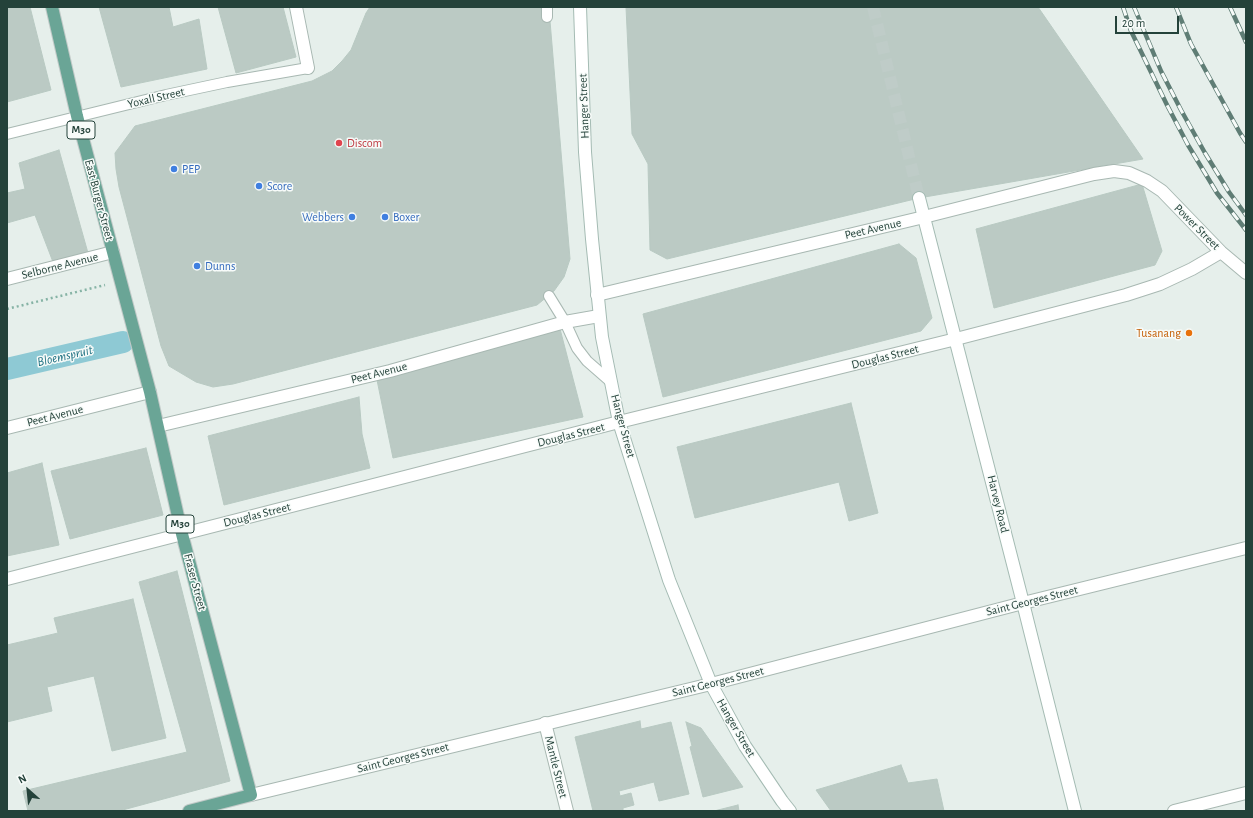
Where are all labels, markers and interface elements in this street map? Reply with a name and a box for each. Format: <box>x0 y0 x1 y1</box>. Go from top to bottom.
scale bar <box>1117 8 1181 34</box>
text: 20 m <box>1122 17 1145 29</box>
street label: Hanger Street <box>576 73 592 139</box>
street label: Yoxall Street <box>126 84 186 112</box>
road number: M30 <box>67 121 95 139</box>
place label: Discom <box>347 136 382 150</box>
marker: Discom <box>334 138 344 148</box>
street label: East Burger Street <box>81 158 117 242</box>
place label: PEP <box>182 162 200 176</box>
marker: PEP <box>169 164 179 174</box>
place label: Score <box>267 179 292 193</box>
marker: Score <box>254 181 264 191</box>
street label: Power Street <box>1171 201 1223 253</box>
place label: Webbers <box>302 210 344 224</box>
place label: Boxer <box>393 210 419 224</box>
marker: Webbers <box>347 212 357 222</box>
marker: Boxer <box>380 212 390 222</box>
street label: Peet Avenue <box>843 216 903 242</box>
street label: Selborne Avenue <box>20 250 100 282</box>
place label: Dunns <box>205 259 235 273</box>
marker: Dunns <box>192 261 202 271</box>
place label: Tusanang <box>1136 326 1181 340</box>
marker: Tusanang <box>1184 328 1194 338</box>
water label: Bloemspruit <box>36 342 94 370</box>
street label: Douglas Street <box>850 342 920 372</box>
street label: Peet Avenue <box>349 359 409 387</box>
street label: Hanger Street <box>608 393 638 459</box>
street label: Peet Avenue <box>25 402 85 430</box>
street label: Douglas Street <box>536 420 606 450</box>
street label: Harvey Road <box>984 474 1012 534</box>
street label: Douglas Street <box>222 500 292 530</box>
road number: M30 <box>166 515 194 533</box>
street label: Fraser Street <box>181 552 209 612</box>
street label: Saint Georges Street <box>985 583 1079 619</box>
street label: Saint Georges Street <box>671 664 765 700</box>
street label: Hanger Street <box>713 696 759 760</box>
street label: Mantle Street <box>541 734 571 800</box>
street label: Saint Georges Street <box>356 740 450 776</box>
north arrow <box>8 770 48 810</box>
text: N <box>16 772 28 786</box>

